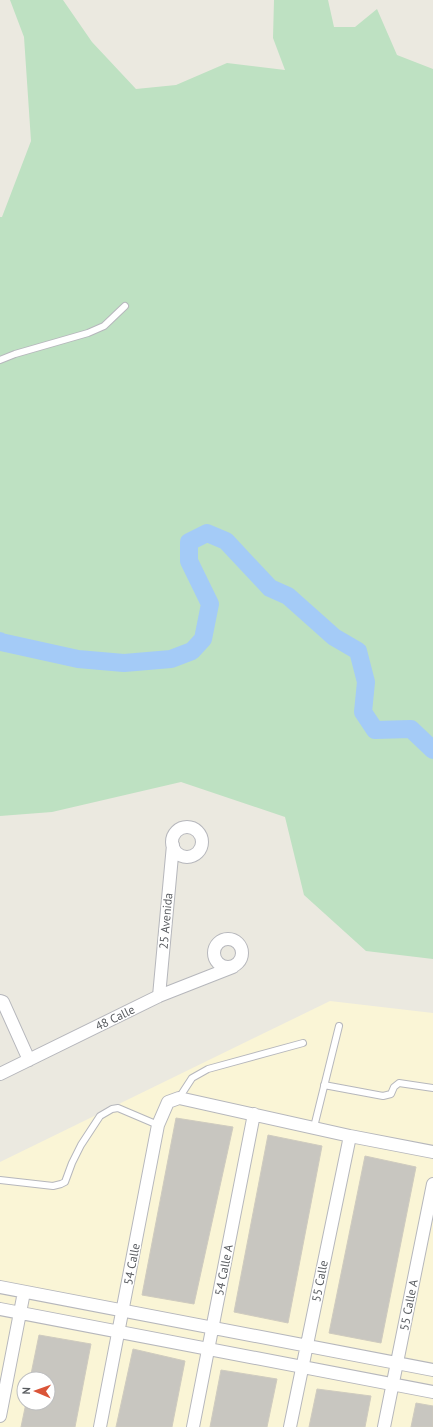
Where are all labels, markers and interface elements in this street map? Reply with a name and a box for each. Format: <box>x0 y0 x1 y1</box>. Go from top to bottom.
street label: 25 Avenida <box>156 892 175 950</box>
street label: 48 Calle <box>93 1002 137 1033</box>
street label: 54 Calle <box>120 1242 143 1286</box>
street label: 54 Calle A <box>211 1243 236 1297</box>
street label: 55 Calle <box>308 1259 331 1303</box>
street label: 55 Calle A <box>396 1278 421 1332</box>
north arrow <box>16 1371 56 1411</box>
text: N <box>19 1387 33 1395</box>

